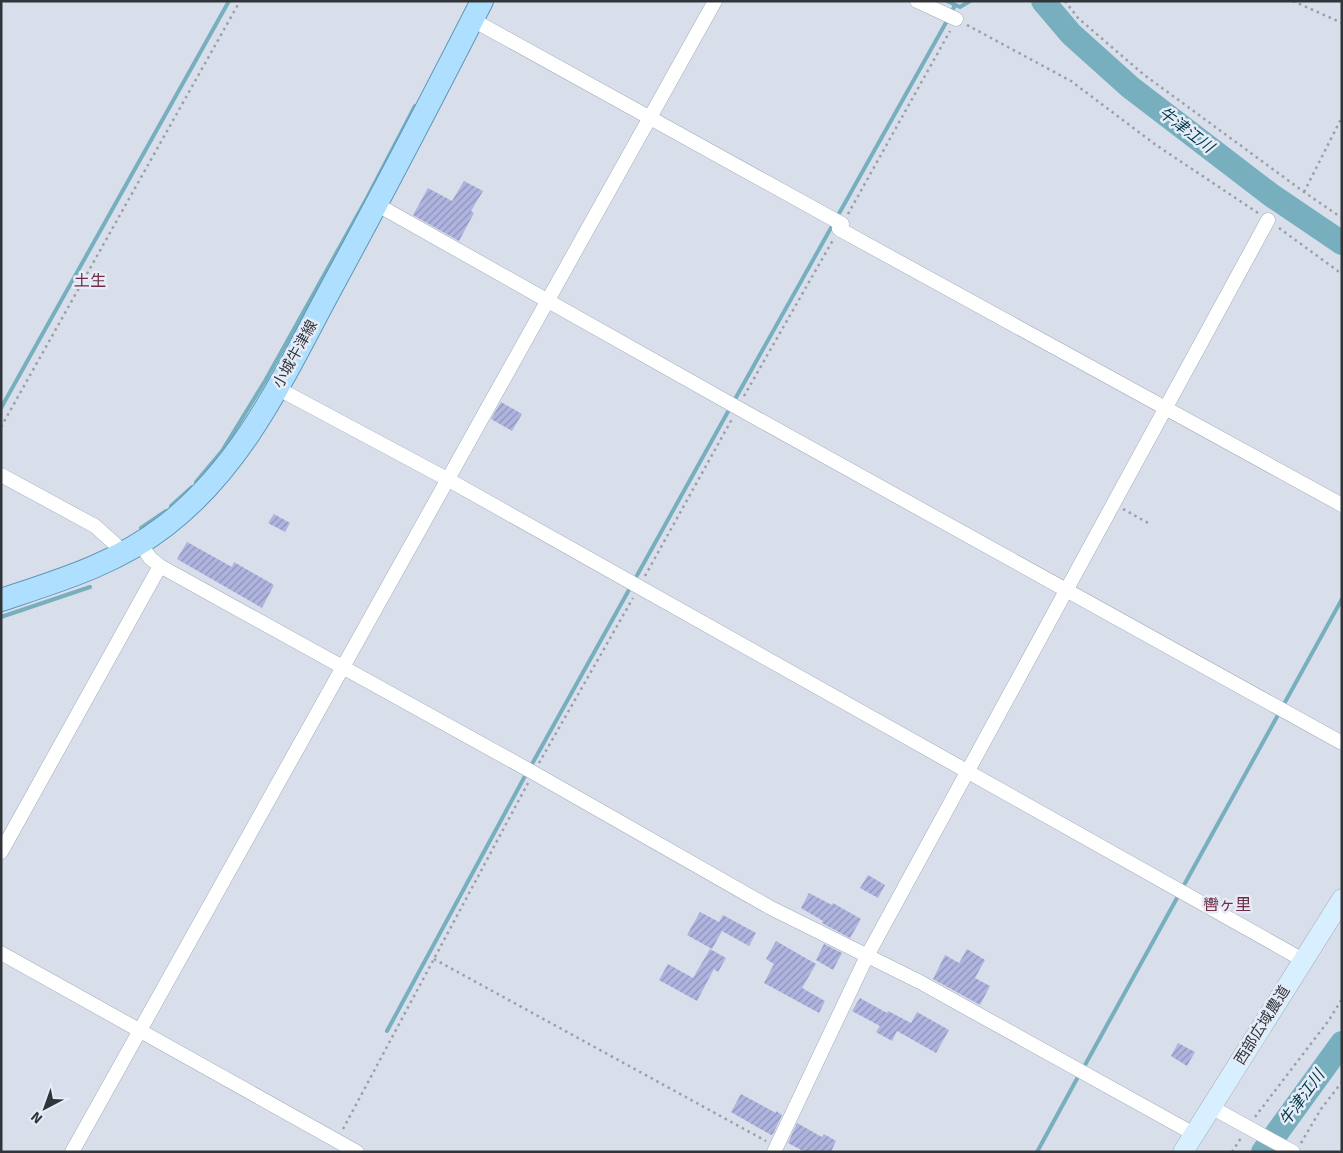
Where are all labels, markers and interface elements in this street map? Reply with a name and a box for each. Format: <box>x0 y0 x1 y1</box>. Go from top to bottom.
water label: 牛津江川 <box>1154 103 1219 158</box>
district label: 土生 <box>74 271 106 291</box>
street label: 小城牛津線 <box>269 317 321 391</box>
district label: 轡ヶ里 <box>1203 895 1251 915</box>
street label: 西部広域農道 <box>1231 982 1293 1068</box>
water label: 牛津江川 <box>1275 1065 1330 1130</box>
north arrow <box>20 1083 70 1133</box>
text: N <box>28 1108 46 1127</box>

